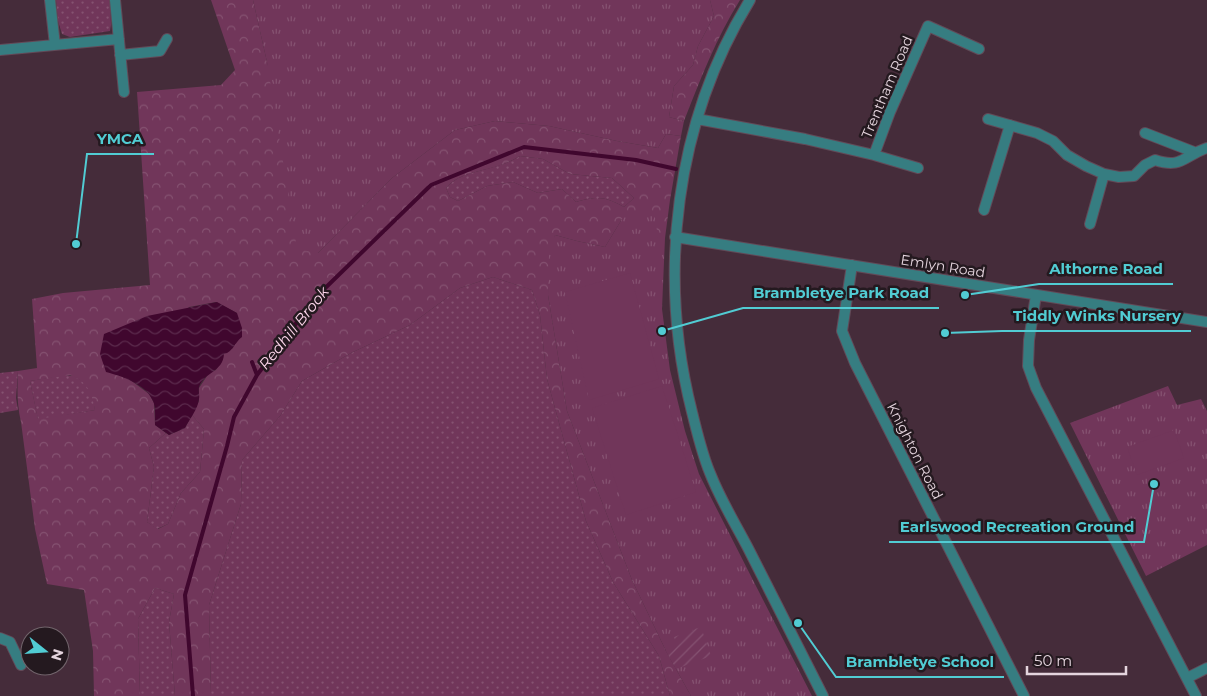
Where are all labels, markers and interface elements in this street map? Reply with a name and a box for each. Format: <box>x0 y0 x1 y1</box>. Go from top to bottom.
street label: Trentham Road <box>857 33 917 141</box>
callout: YMCA <box>87 124 154 154</box>
text: YMCA <box>96 129 144 148</box>
street label: Emlyn Road <box>899 250 987 282</box>
callout: Althorne Road <box>1039 254 1173 284</box>
text: Althorne Road <box>1048 259 1163 278</box>
callout: Brambletye Park Road <box>743 278 939 308</box>
water label: Redhill Brook <box>254 282 333 373</box>
text: Brambletye Park Road <box>753 283 929 302</box>
callout: Tiddly Winks Nursery <box>1002 301 1191 331</box>
text: Tiddly Winks Nursery <box>1013 306 1182 325</box>
street label: Knighton Road <box>883 400 947 502</box>
callout: Earlswood Recreation Ground <box>889 512 1144 542</box>
text: Earlswood Recreation Ground <box>900 517 1134 536</box>
north arrow <box>20 626 70 676</box>
scale bar <box>1027 644 1126 676</box>
text: N <box>47 647 68 663</box>
callout: Brambletye School <box>836 647 1004 677</box>
text: 50 m <box>1034 651 1072 670</box>
text: Brambletye School <box>846 652 994 671</box>

